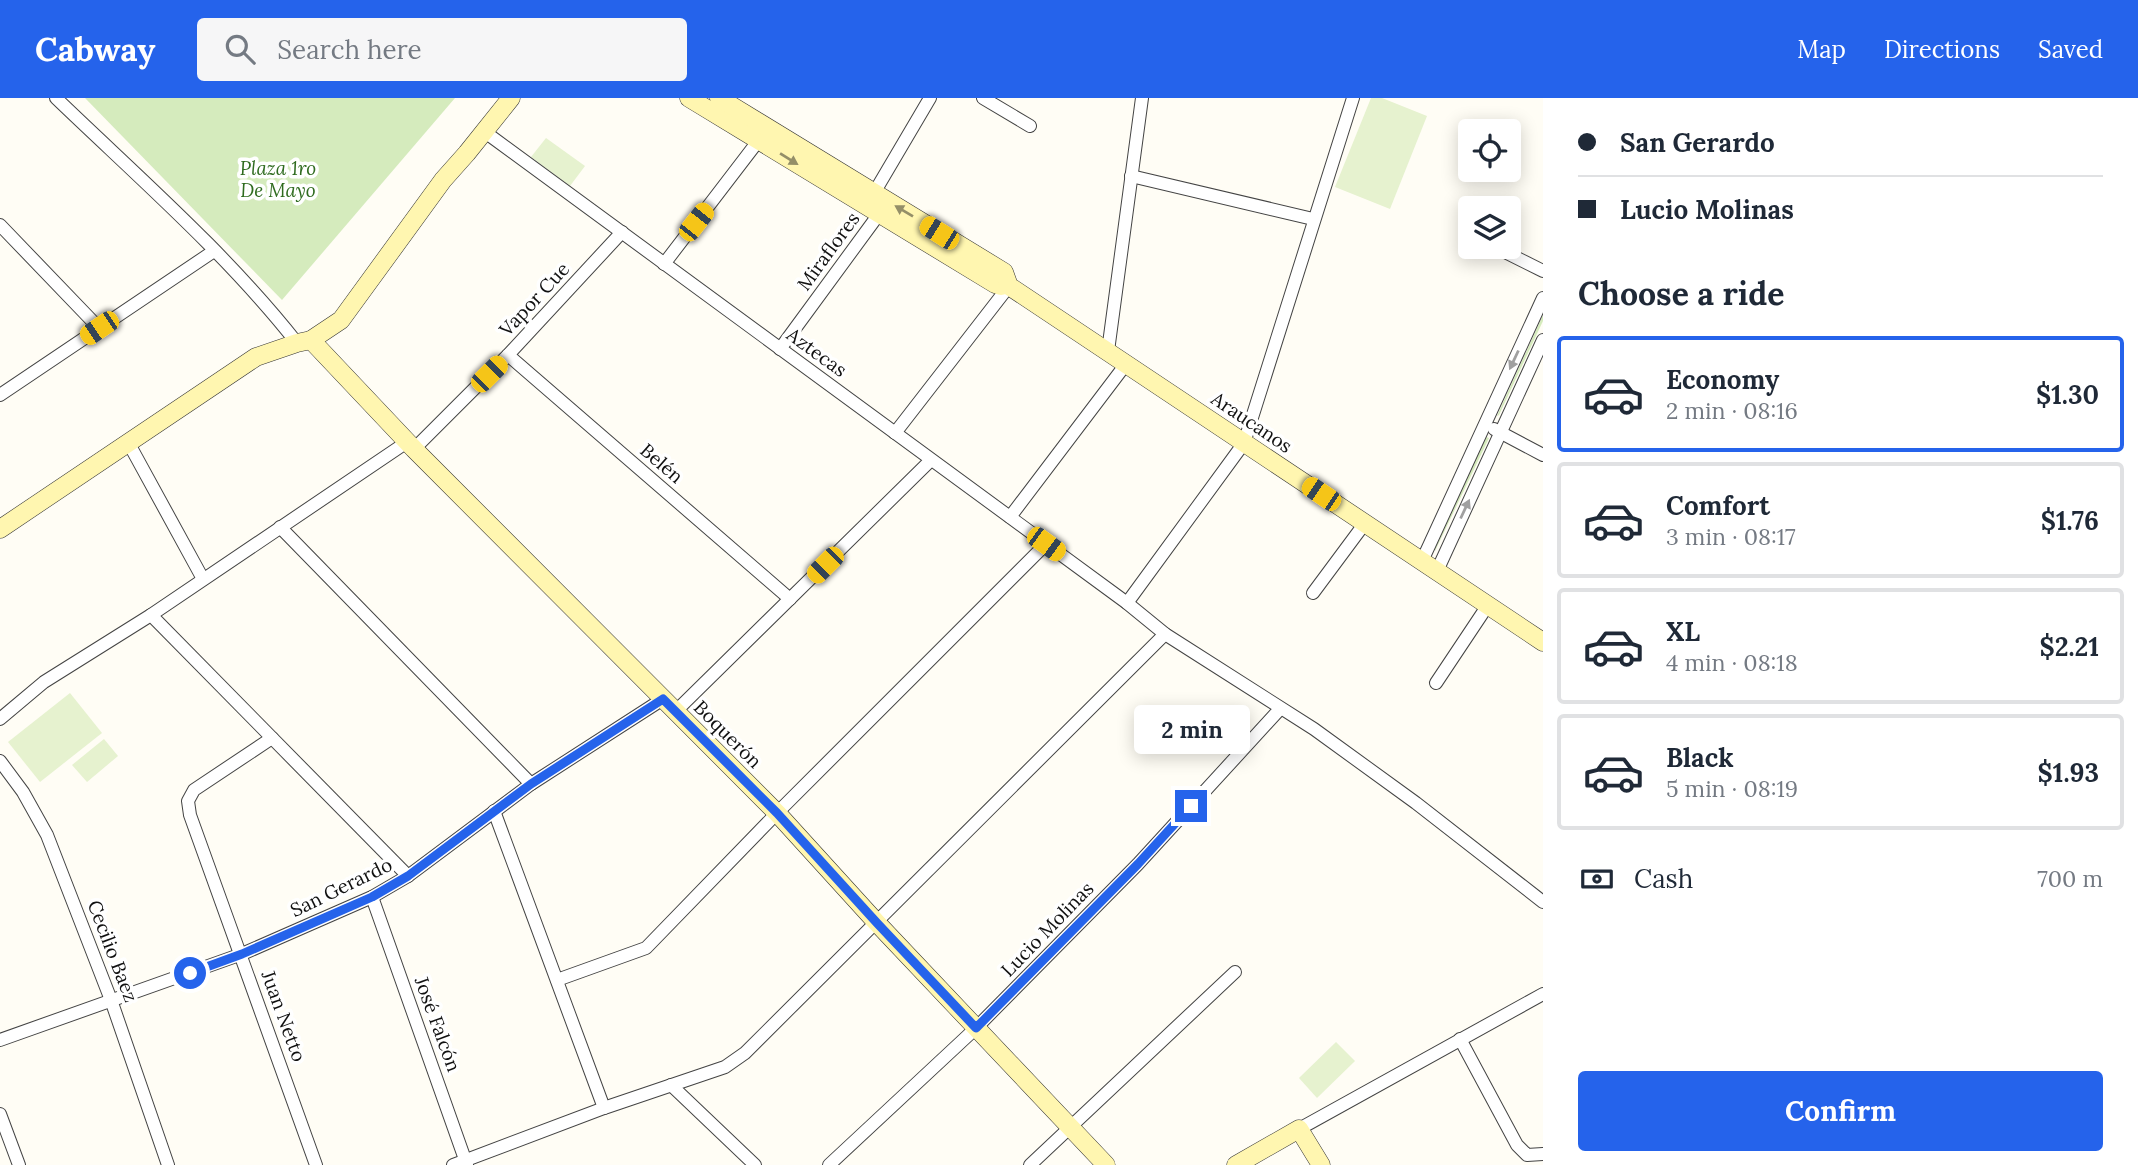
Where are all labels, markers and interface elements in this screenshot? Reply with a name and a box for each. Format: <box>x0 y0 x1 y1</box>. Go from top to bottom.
search box <box>197 18 687 81</box>
text: Cabway <box>35 28 155 70</box>
icon: search <box>221 30 259 68</box>
text: Search here <box>277 33 422 66</box>
text: Map <box>1797 34 1846 65</box>
text: Directions <box>1884 34 2000 65</box>
text: Saved <box>2038 34 2103 65</box>
map controls <box>1458 119 1521 259</box>
button: locate <box>1458 119 1521 182</box>
text: San Gerardo <box>1620 126 1775 159</box>
one-way arrow <box>779 152 798 165</box>
park label: Plaza 1ro De Mayo <box>240 156 316 202</box>
text: Lucio Molinas <box>1620 193 1794 226</box>
button: layers <box>1458 196 1521 259</box>
car <box>675 199 718 245</box>
one-way arrow <box>894 205 914 218</box>
street label: Miraflores <box>792 207 865 295</box>
car <box>916 213 963 253</box>
street label: Vapor Cue <box>493 257 574 342</box>
text: Choose a ride <box>1578 273 1785 314</box>
car <box>76 308 123 348</box>
street label: Aztecas <box>781 322 852 382</box>
one-way arrow <box>1508 350 1520 370</box>
car <box>467 352 512 396</box>
icon: car <box>1582 363 1645 426</box>
text: Economy <box>1666 363 1779 396</box>
text: $1.30 <box>2036 378 2099 411</box>
street label: Araucanos <box>1206 386 1297 458</box>
text: 2 min · 08:16 <box>1666 396 1798 425</box>
street label: Belén <box>636 438 688 488</box>
car <box>1298 474 1345 514</box>
icon: car <box>1582 489 1645 552</box>
text: Comfort <box>1666 489 1770 522</box>
one-way arrow <box>1459 499 1471 519</box>
text: $1.76 <box>2041 504 2099 537</box>
text: 3 min · 08:17 <box>1666 522 1796 551</box>
car <box>1023 523 1070 565</box>
car <box>803 543 848 587</box>
icon: car <box>1582 615 1645 678</box>
text: XL <box>1666 615 1700 648</box>
text: $2.21 <box>2039 630 2099 663</box>
text: 4 min · 08:18 <box>1666 648 1798 677</box>
street label: Boquerón <box>689 695 767 773</box>
callout: 2 min <box>1133 704 1249 754</box>
text: 2 min <box>1161 715 1223 744</box>
icon: car <box>1582 741 1645 804</box>
text: Black <box>1666 741 1734 774</box>
text: $1.93 <box>2038 756 2099 789</box>
text: 5 min · 08:19 <box>1666 774 1798 803</box>
route end <box>1175 790 1207 822</box>
street label: San Gerardo <box>286 852 396 922</box>
icon: cash <box>1578 860 1616 898</box>
text: Cash <box>1634 862 1693 895</box>
text: 700 m <box>2037 864 2103 893</box>
street label: Lucio Molinas <box>996 876 1098 982</box>
street label: Cecilio Baez <box>83 897 143 1005</box>
route start <box>174 957 206 989</box>
street label: Juan Netto <box>256 966 312 1065</box>
street label: José Falcón <box>409 972 466 1075</box>
button: Confirm <box>1578 1071 2103 1151</box>

